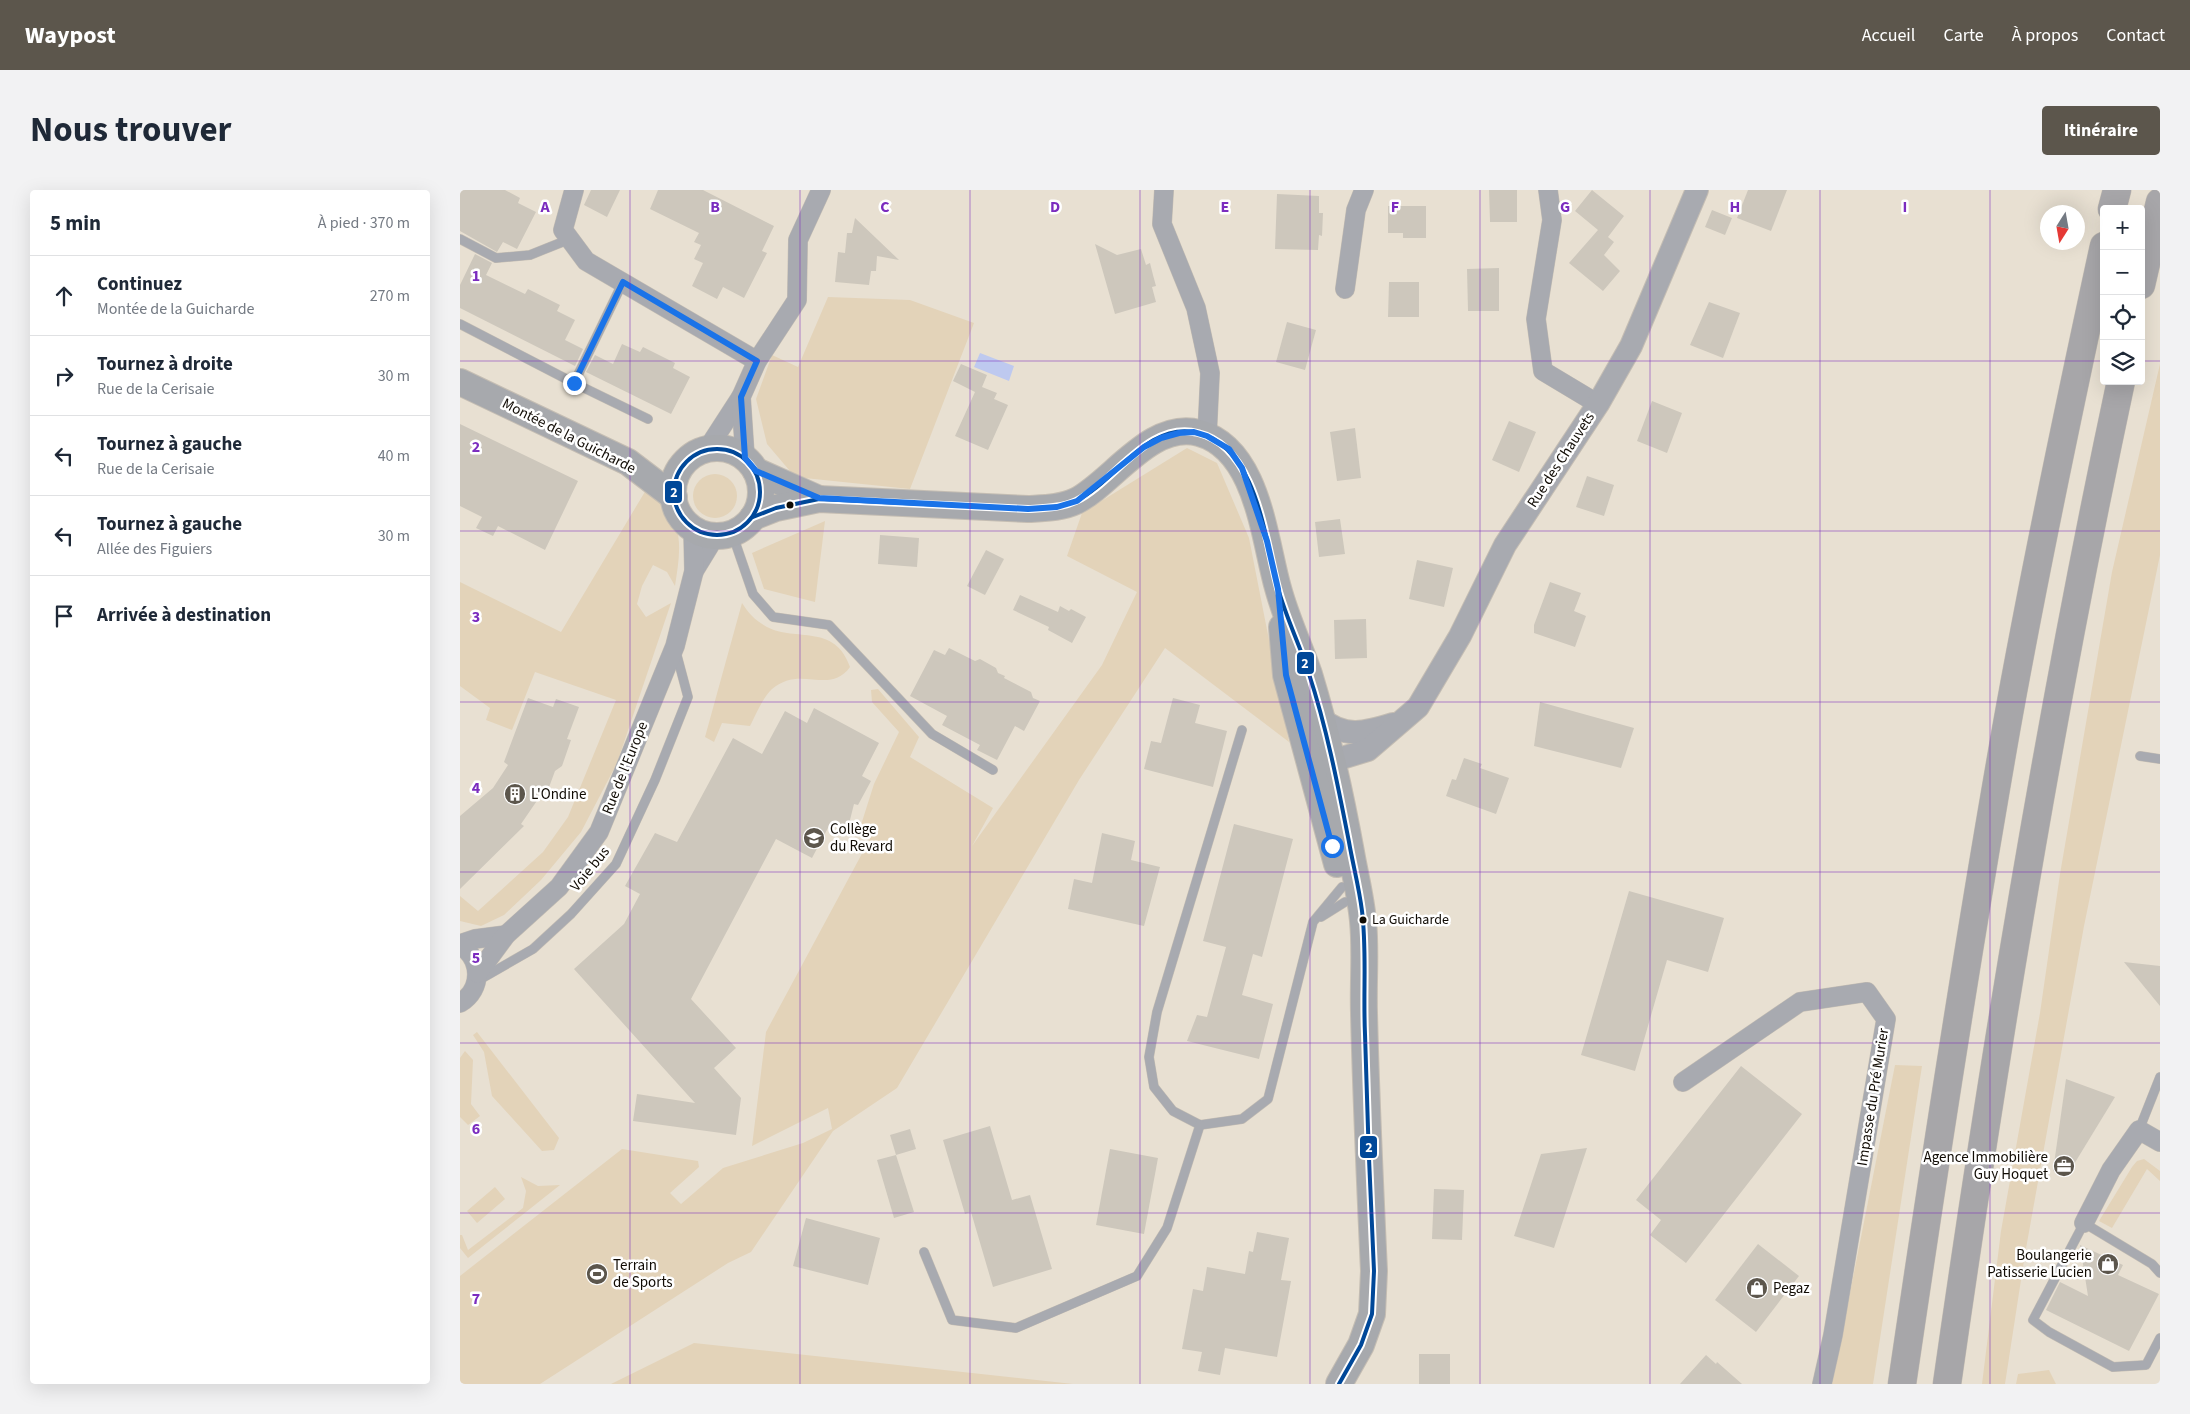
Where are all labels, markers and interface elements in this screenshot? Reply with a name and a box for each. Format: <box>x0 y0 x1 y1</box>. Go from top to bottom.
text: Waypost <box>25 18 116 53</box>
text: Accueil <box>1862 23 1915 48</box>
text: Carte <box>1943 23 1984 48</box>
text: À propos <box>2012 23 2078 48</box>
text: Contact <box>2106 23 2165 48</box>
text: Nous trouver <box>30 105 231 155</box>
button: Itinéraire <box>2042 106 2160 155</box>
text: A <box>539 196 550 218</box>
text: B <box>710 196 720 218</box>
text: C <box>880 196 890 218</box>
text: D <box>1050 196 1060 218</box>
text: E <box>1221 196 1229 218</box>
text: F <box>1391 196 1399 218</box>
text: G <box>1560 196 1570 218</box>
text: H <box>1730 196 1740 218</box>
text: I <box>1903 196 1907 218</box>
north arrow <box>2040 205 2085 250</box>
map controls <box>2100 205 2145 385</box>
button: + <box>2100 205 2145 250</box>
text: 5 min <box>50 208 101 238</box>
text: À pied · 370 m <box>318 212 410 234</box>
button: − <box>2100 250 2145 295</box>
text: 1 <box>472 265 480 287</box>
text: Continuez <box>97 271 182 298</box>
icon: ahead <box>50 282 78 310</box>
text: 270 m <box>370 285 410 307</box>
button: locate <box>2100 295 2145 340</box>
text: Montée de la Guicharde <box>97 298 254 320</box>
button: layers <box>2100 340 2145 385</box>
text: Tournez à droite <box>97 351 233 378</box>
icon: right <box>50 362 78 390</box>
text: 30 m <box>378 365 410 387</box>
route end <box>563 372 586 395</box>
text: Rue de la Cerisaie <box>97 378 215 400</box>
street label: Montée de la Guicharde <box>498 393 640 479</box>
street label: Rue des Chauvets <box>1522 408 1600 512</box>
text: Tournez à gauche <box>97 431 242 458</box>
text: 2 <box>472 436 480 458</box>
icon: left <box>50 442 78 470</box>
text: 40 m <box>378 445 410 467</box>
text: Rue de la Cerisaie <box>97 458 215 480</box>
line badge: 2 <box>664 480 683 504</box>
text: 2 <box>670 483 678 503</box>
unlabelled marker <box>785 500 795 510</box>
text: Tournez à gauche <box>97 511 242 538</box>
icon: left <box>50 522 78 550</box>
text: 30 m <box>378 525 410 547</box>
text: Allée des Figuiers <box>97 538 212 560</box>
icon: arrive <box>50 602 78 630</box>
text: Arrivée à destination <box>97 602 271 629</box>
text: 3 <box>472 606 480 628</box>
line badge: 2 <box>1296 651 1315 675</box>
text: 2 <box>1301 654 1309 674</box>
street label: Rue de l'Europe <box>597 718 653 818</box>
text: 4 <box>472 777 481 799</box>
building icon: L'Ondine <box>503 782 527 806</box>
place label: L'Ondine <box>531 784 587 805</box>
place label: Collège du Revard <box>830 819 893 857</box>
school or university icon: Collège du Revard <box>802 826 826 850</box>
route start <box>1321 835 1344 858</box>
street label: Voie bus <box>565 842 615 896</box>
place label: La Guicharde <box>1372 910 1449 930</box>
marker: La Guicharde <box>1358 915 1368 925</box>
text: 5 <box>472 947 480 969</box>
street label: Impasse du Pré Murier <box>1852 1026 1894 1167</box>
text: 6 <box>472 1118 480 1140</box>
line badge: 2 <box>1359 1135 1378 1159</box>
text: 2 <box>1365 1138 1373 1158</box>
place label: Agence Immobilière Guy Hoquet <box>1924 1147 2048 1185</box>
office icon: Agence Immobilière Guy Hoquet <box>2052 1154 2076 1178</box>
place label: Boulangerie Patisserie Lucien <box>1987 1245 2092 1283</box>
shop icon: Boulangerie Patisserie Lucien <box>2096 1252 2120 1276</box>
place label: Terrain de Sports <box>613 1255 673 1293</box>
sports icon: Terrain de Sports <box>585 1262 609 1286</box>
shop icon: Pegaz <box>1745 1276 1769 1300</box>
place label: Pegaz <box>1773 1278 1810 1299</box>
text: 7 <box>472 1288 480 1310</box>

